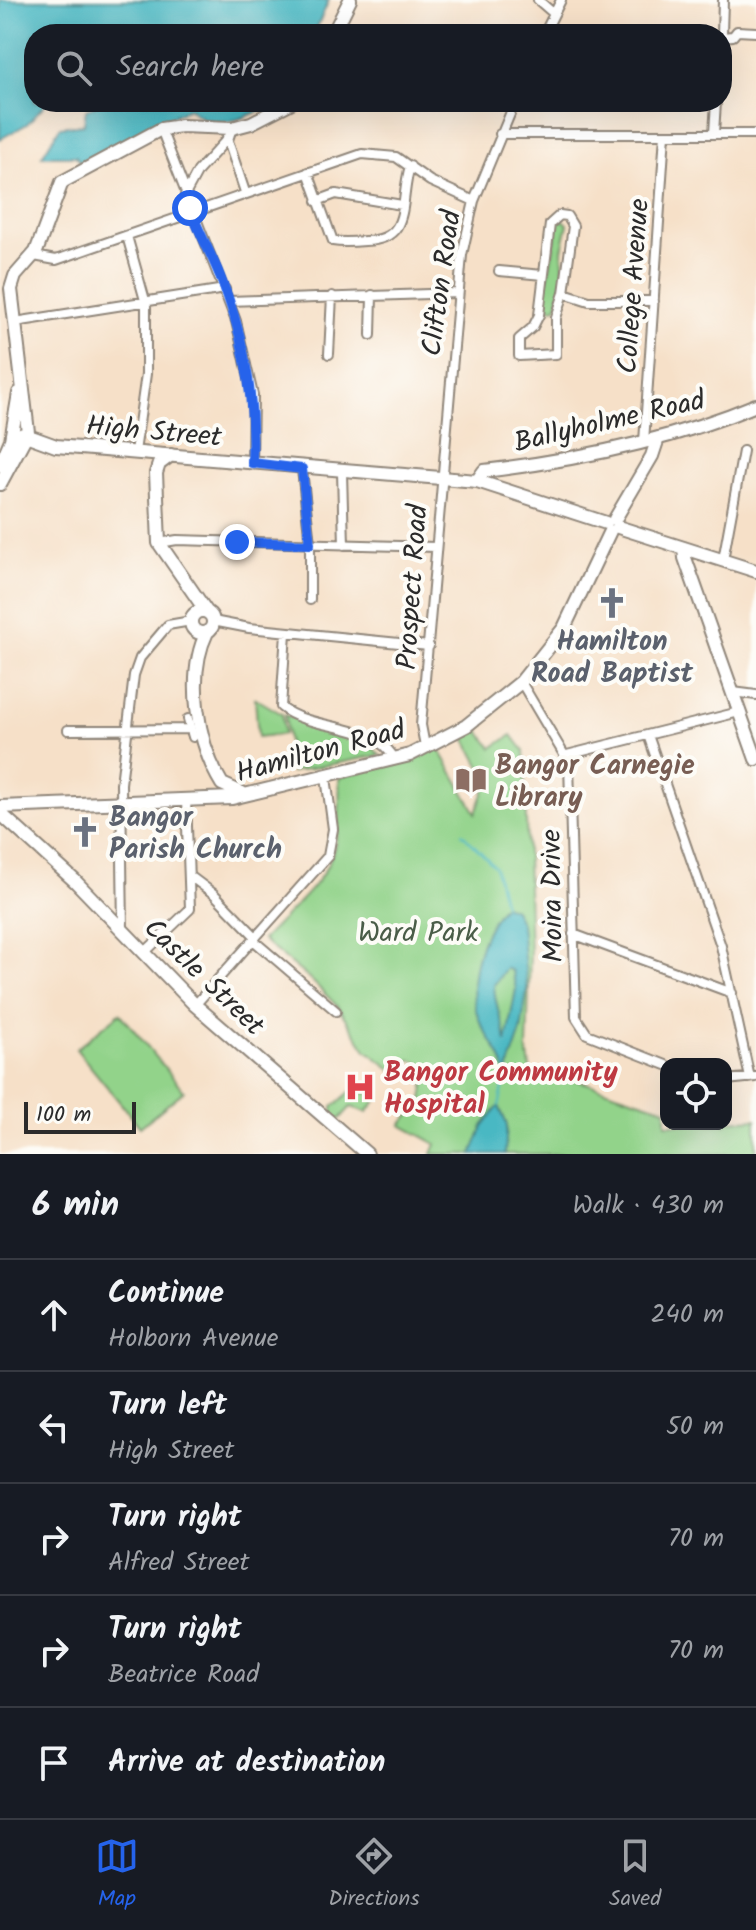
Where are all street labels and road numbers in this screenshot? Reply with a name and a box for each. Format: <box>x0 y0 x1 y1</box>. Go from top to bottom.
street label: College Avenue <box>606 197 663 375</box>
street label: Clifton Road <box>410 207 475 359</box>
street label: Ballyholme Road <box>510 378 710 466</box>
street label: High Street <box>84 404 225 461</box>
street label: Prospect Road <box>385 502 442 671</box>
street label: Hamilton Road <box>231 708 411 797</box>
street label: Moira Drive <box>530 828 577 963</box>
street label: Castle Street <box>132 908 275 1048</box>

